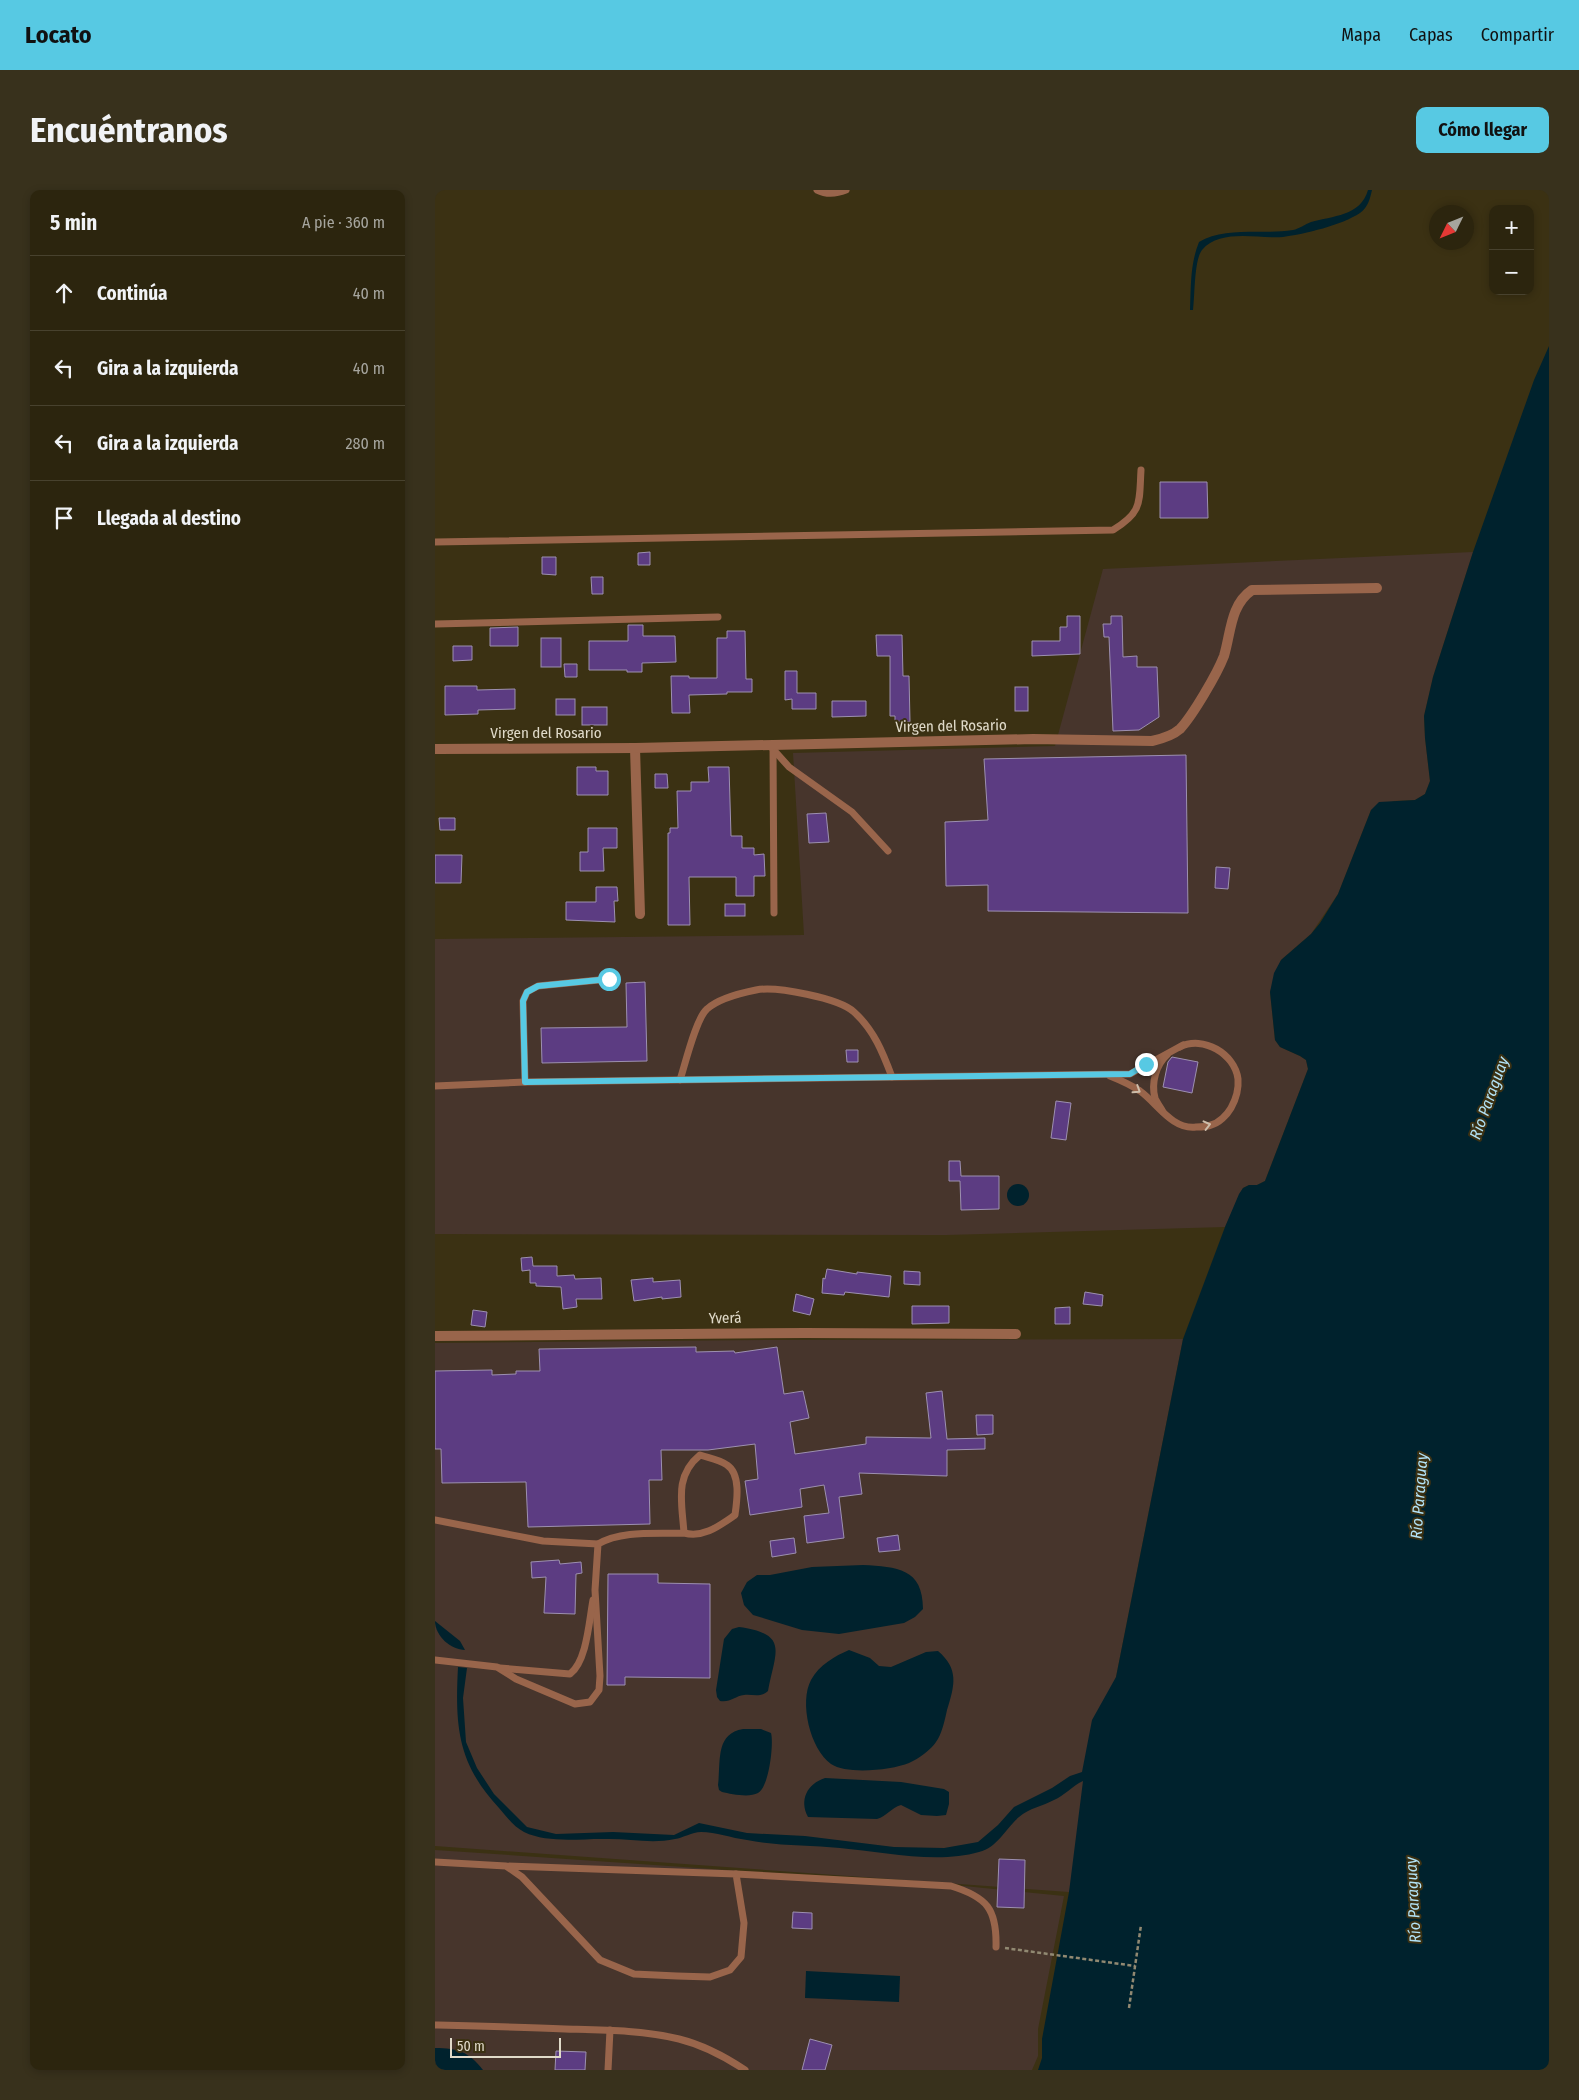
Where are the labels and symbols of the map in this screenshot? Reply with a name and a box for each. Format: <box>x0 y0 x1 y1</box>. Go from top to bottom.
north arrow <box>1429 205 1474 250</box>
street label: Virgen del Rosario <box>895 716 1007 736</box>
street label: Virgen del Rosario <box>490 724 602 742</box>
route start <box>598 968 621 991</box>
route end <box>1135 1053 1158 1076</box>
water label: Río Paraguay <box>1465 1053 1513 1142</box>
one-way arrow <box>1132 1084 1141 1094</box>
one-way arrow <box>1203 1120 1212 1131</box>
street label: Yverá <box>708 1309 742 1327</box>
water label: Río Paraguay <box>1407 1451 1432 1540</box>
water label: Río Paraguay <box>1401 1856 1425 1944</box>
scale bar <box>450 2035 561 2058</box>

